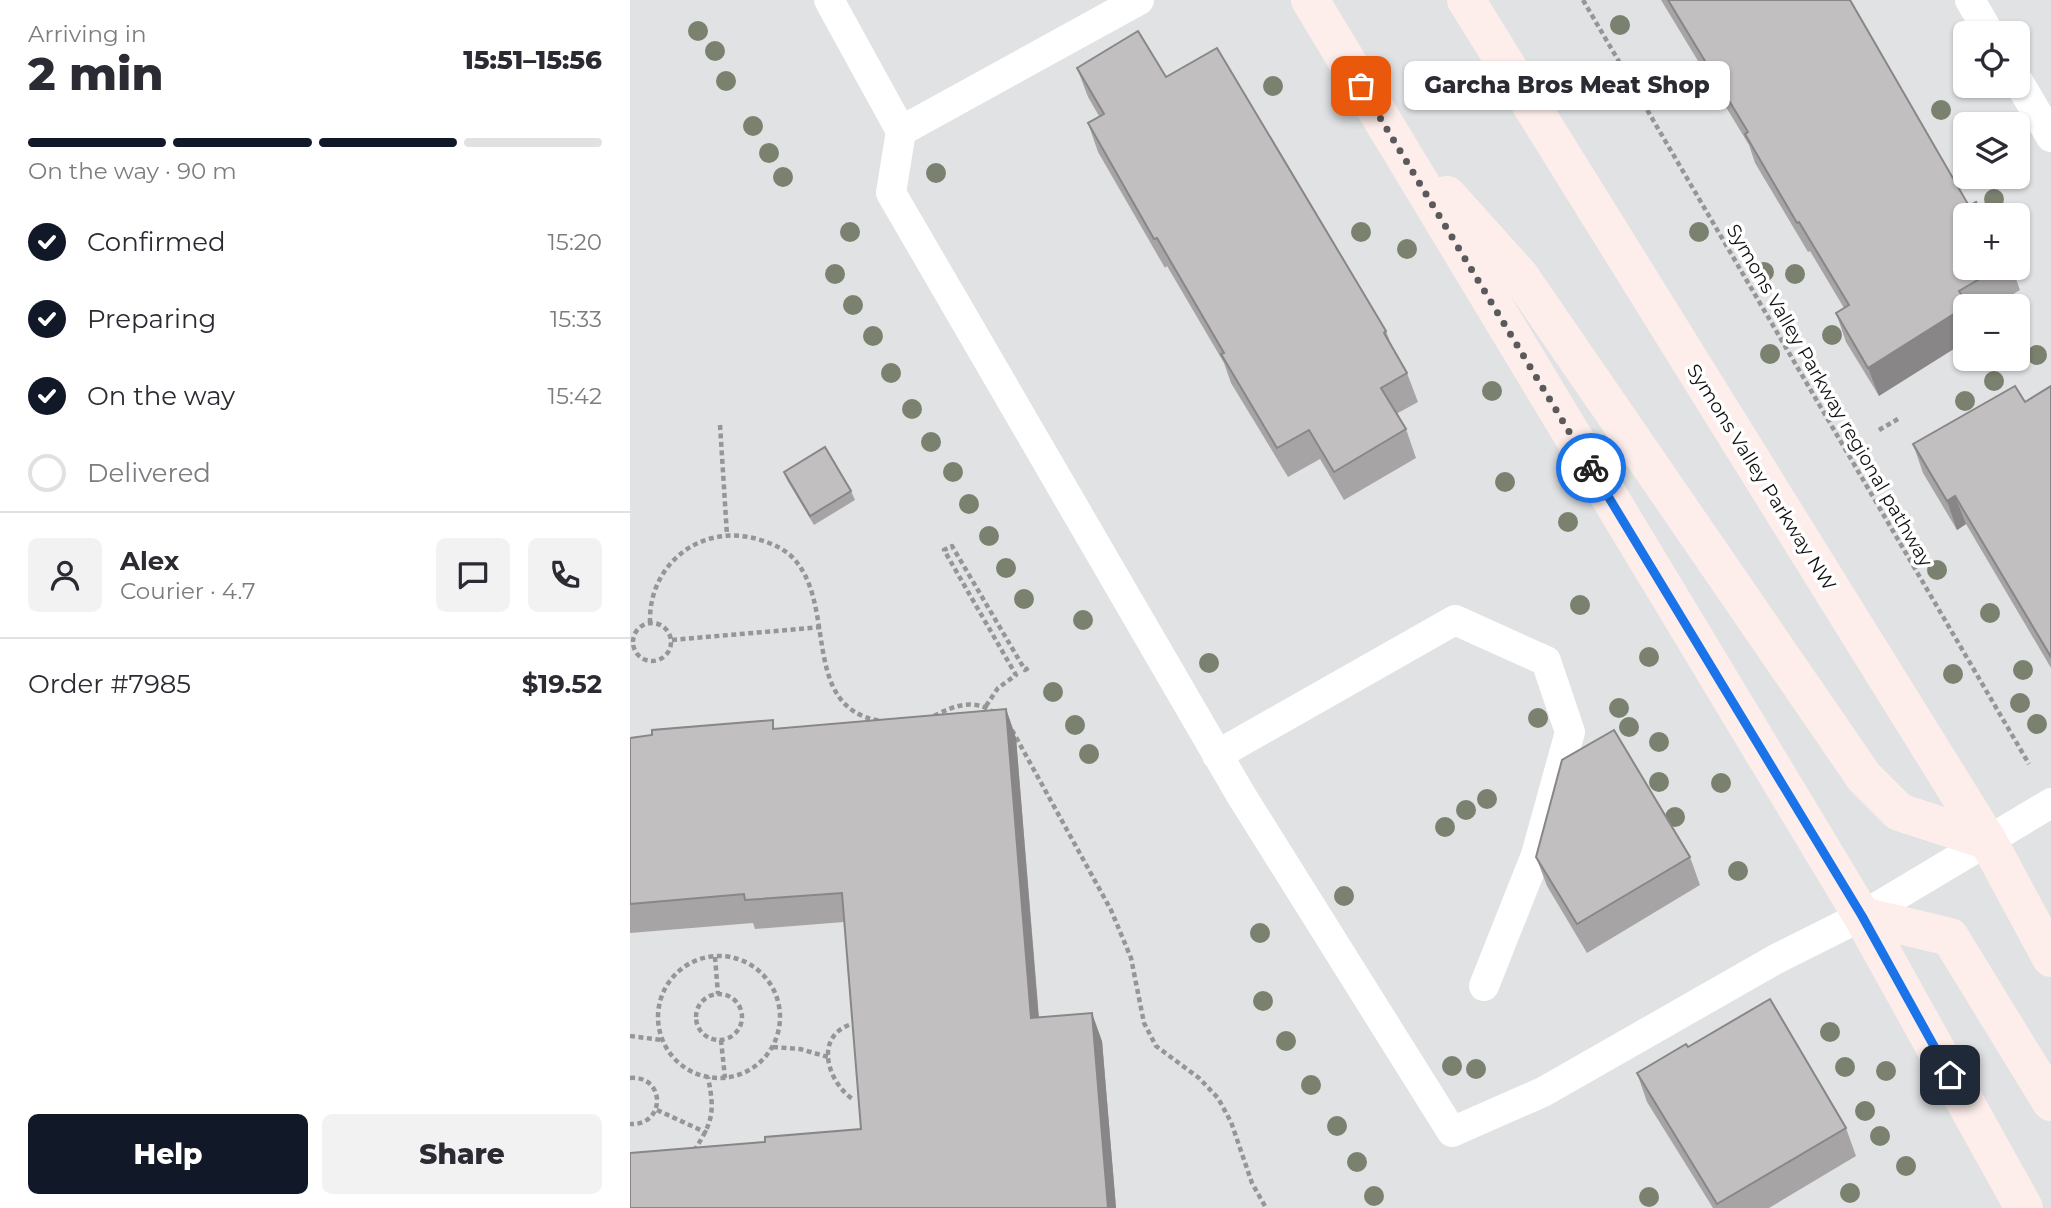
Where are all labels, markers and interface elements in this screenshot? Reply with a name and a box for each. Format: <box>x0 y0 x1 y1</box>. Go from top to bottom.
text: Arriving in <box>28 20 147 48</box>
map controls <box>1953 21 2030 371</box>
button: locate <box>1953 21 2030 98</box>
text: 15:51–15:56 <box>463 44 602 76</box>
text: 2 min <box>28 45 163 102</box>
pin <box>1331 56 1391 116</box>
callout: Garcha Bros Meat Shop <box>1403 62 1728 110</box>
icon: bag <box>1342 67 1380 105</box>
text: Garcha Bros Meat Shop <box>1424 71 1710 99</box>
button: layers <box>1953 112 2030 189</box>
text: On the way · 90 m <box>28 157 237 185</box>
button: + <box>1953 203 2030 280</box>
street label: Symons Valley Parkway regional pathway <box>1722 220 1938 571</box>
icon: check <box>28 223 66 261</box>
text: Confirmed <box>87 226 226 258</box>
text: 15:20 <box>548 228 602 256</box>
button: − <box>1953 294 2030 371</box>
icon: check <box>28 300 66 338</box>
text: Preparing <box>87 303 216 335</box>
text: 15:33 <box>550 305 602 333</box>
street label: Symons Valley Parkway NW <box>1682 360 1841 595</box>
icon: check <box>28 377 66 415</box>
text: On the way <box>87 380 235 412</box>
text: 15:42 <box>548 382 602 410</box>
courier <box>1556 433 1626 503</box>
icon: bike <box>1572 449 1610 487</box>
text: Delivered <box>87 457 211 489</box>
button: person <box>28 538 102 612</box>
button: chat <box>436 538 510 612</box>
button: phone <box>528 538 602 612</box>
text: Alex <box>120 545 179 577</box>
text: Courier · 4.7 <box>120 577 256 605</box>
text: Order #7985 <box>28 668 191 700</box>
text: $19.52 <box>522 668 602 700</box>
pin <box>1920 1045 1980 1105</box>
icon: home <box>1931 1056 1969 1094</box>
button: Help <box>28 1114 308 1194</box>
button: Share <box>322 1114 602 1194</box>

